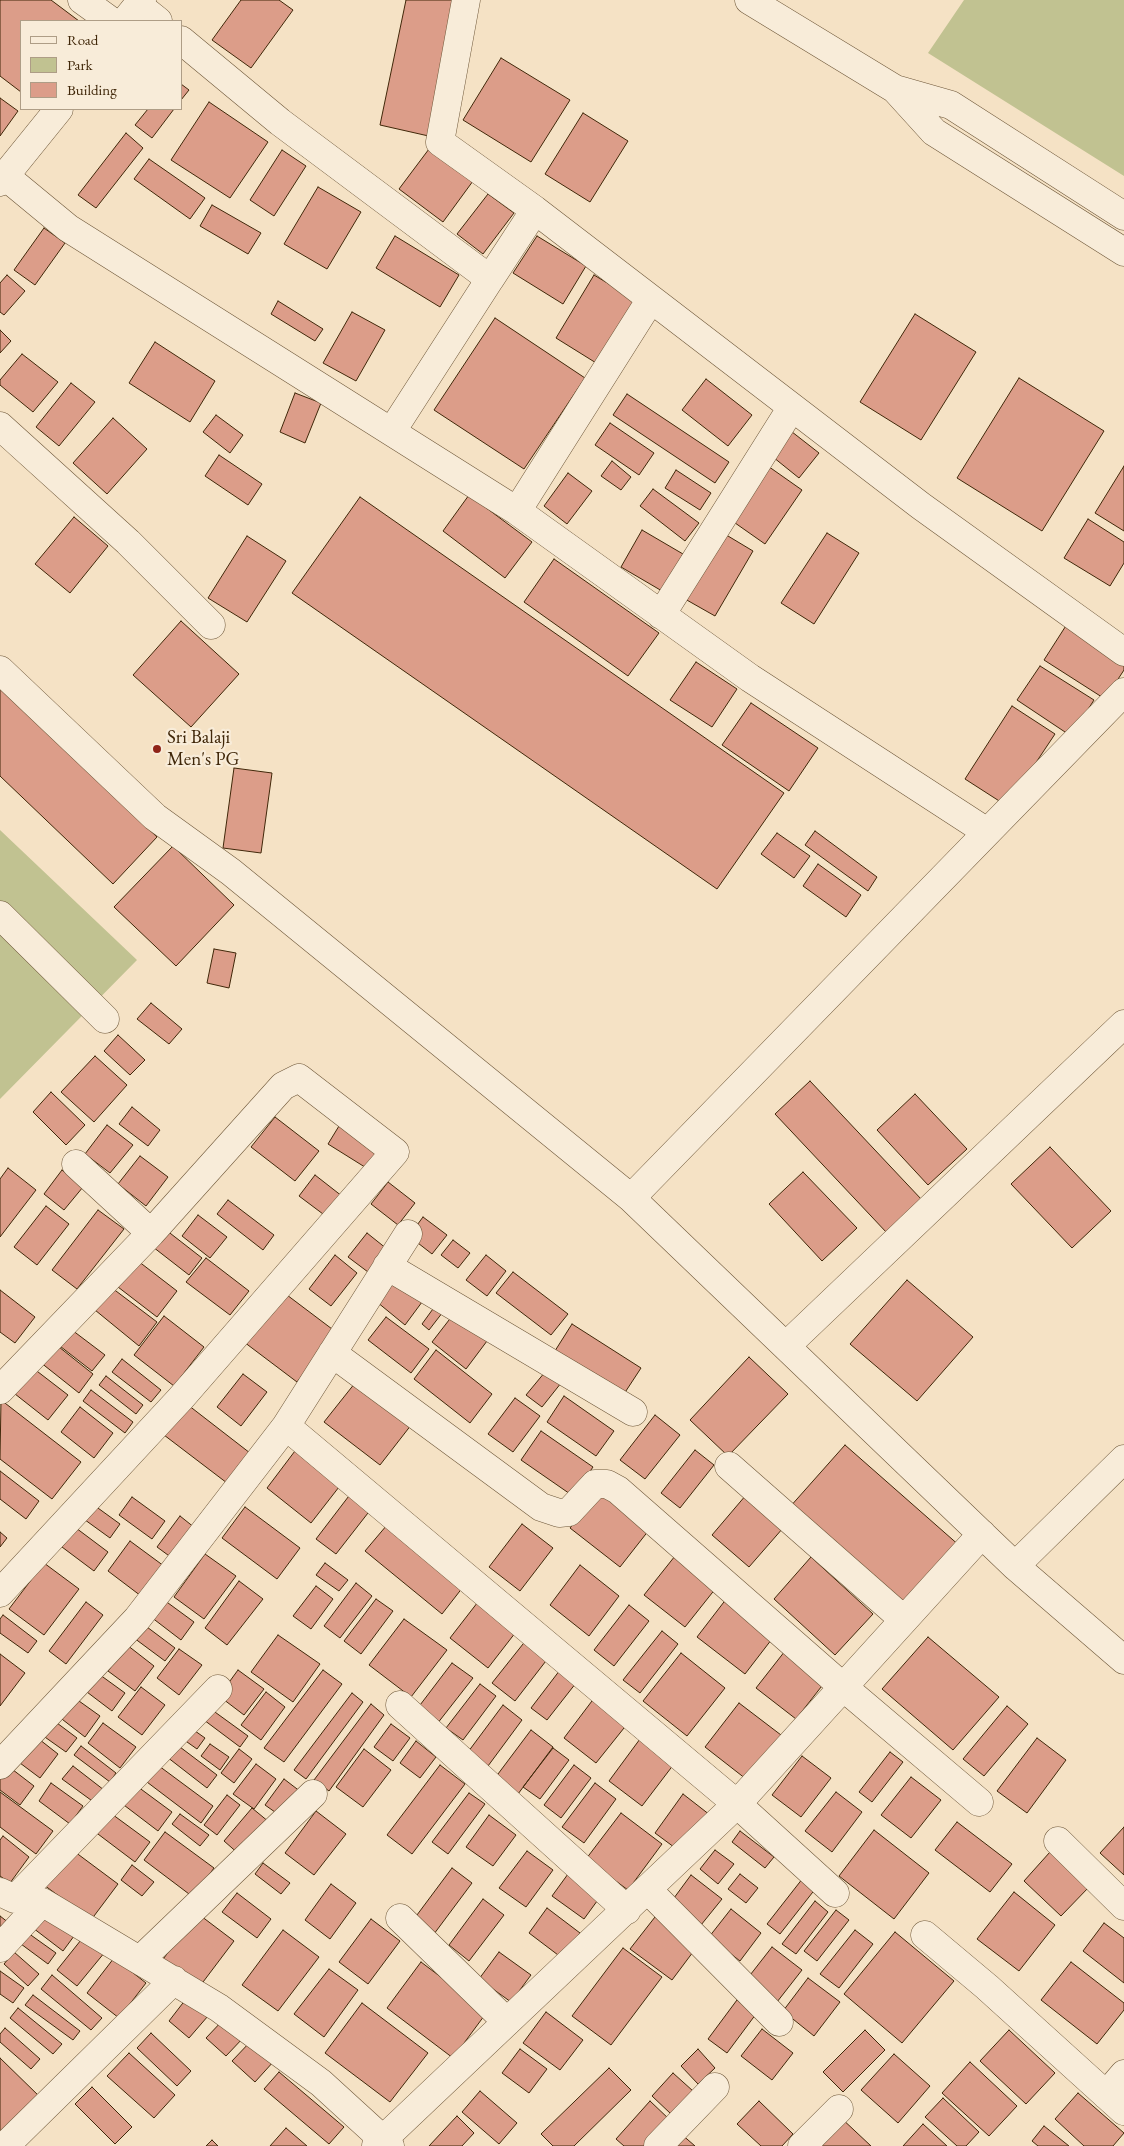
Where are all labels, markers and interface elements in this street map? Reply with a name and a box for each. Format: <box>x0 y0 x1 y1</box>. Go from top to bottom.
legend <box>20 20 182 110</box>
text: Road <box>67 30 98 49</box>
text: Park <box>67 55 93 74</box>
text: Building <box>67 80 117 99</box>
place label: Sri Balaji Men's PG <box>167 727 239 771</box>
marker: Sri Balaji Men's PG <box>151 743 163 755</box>

